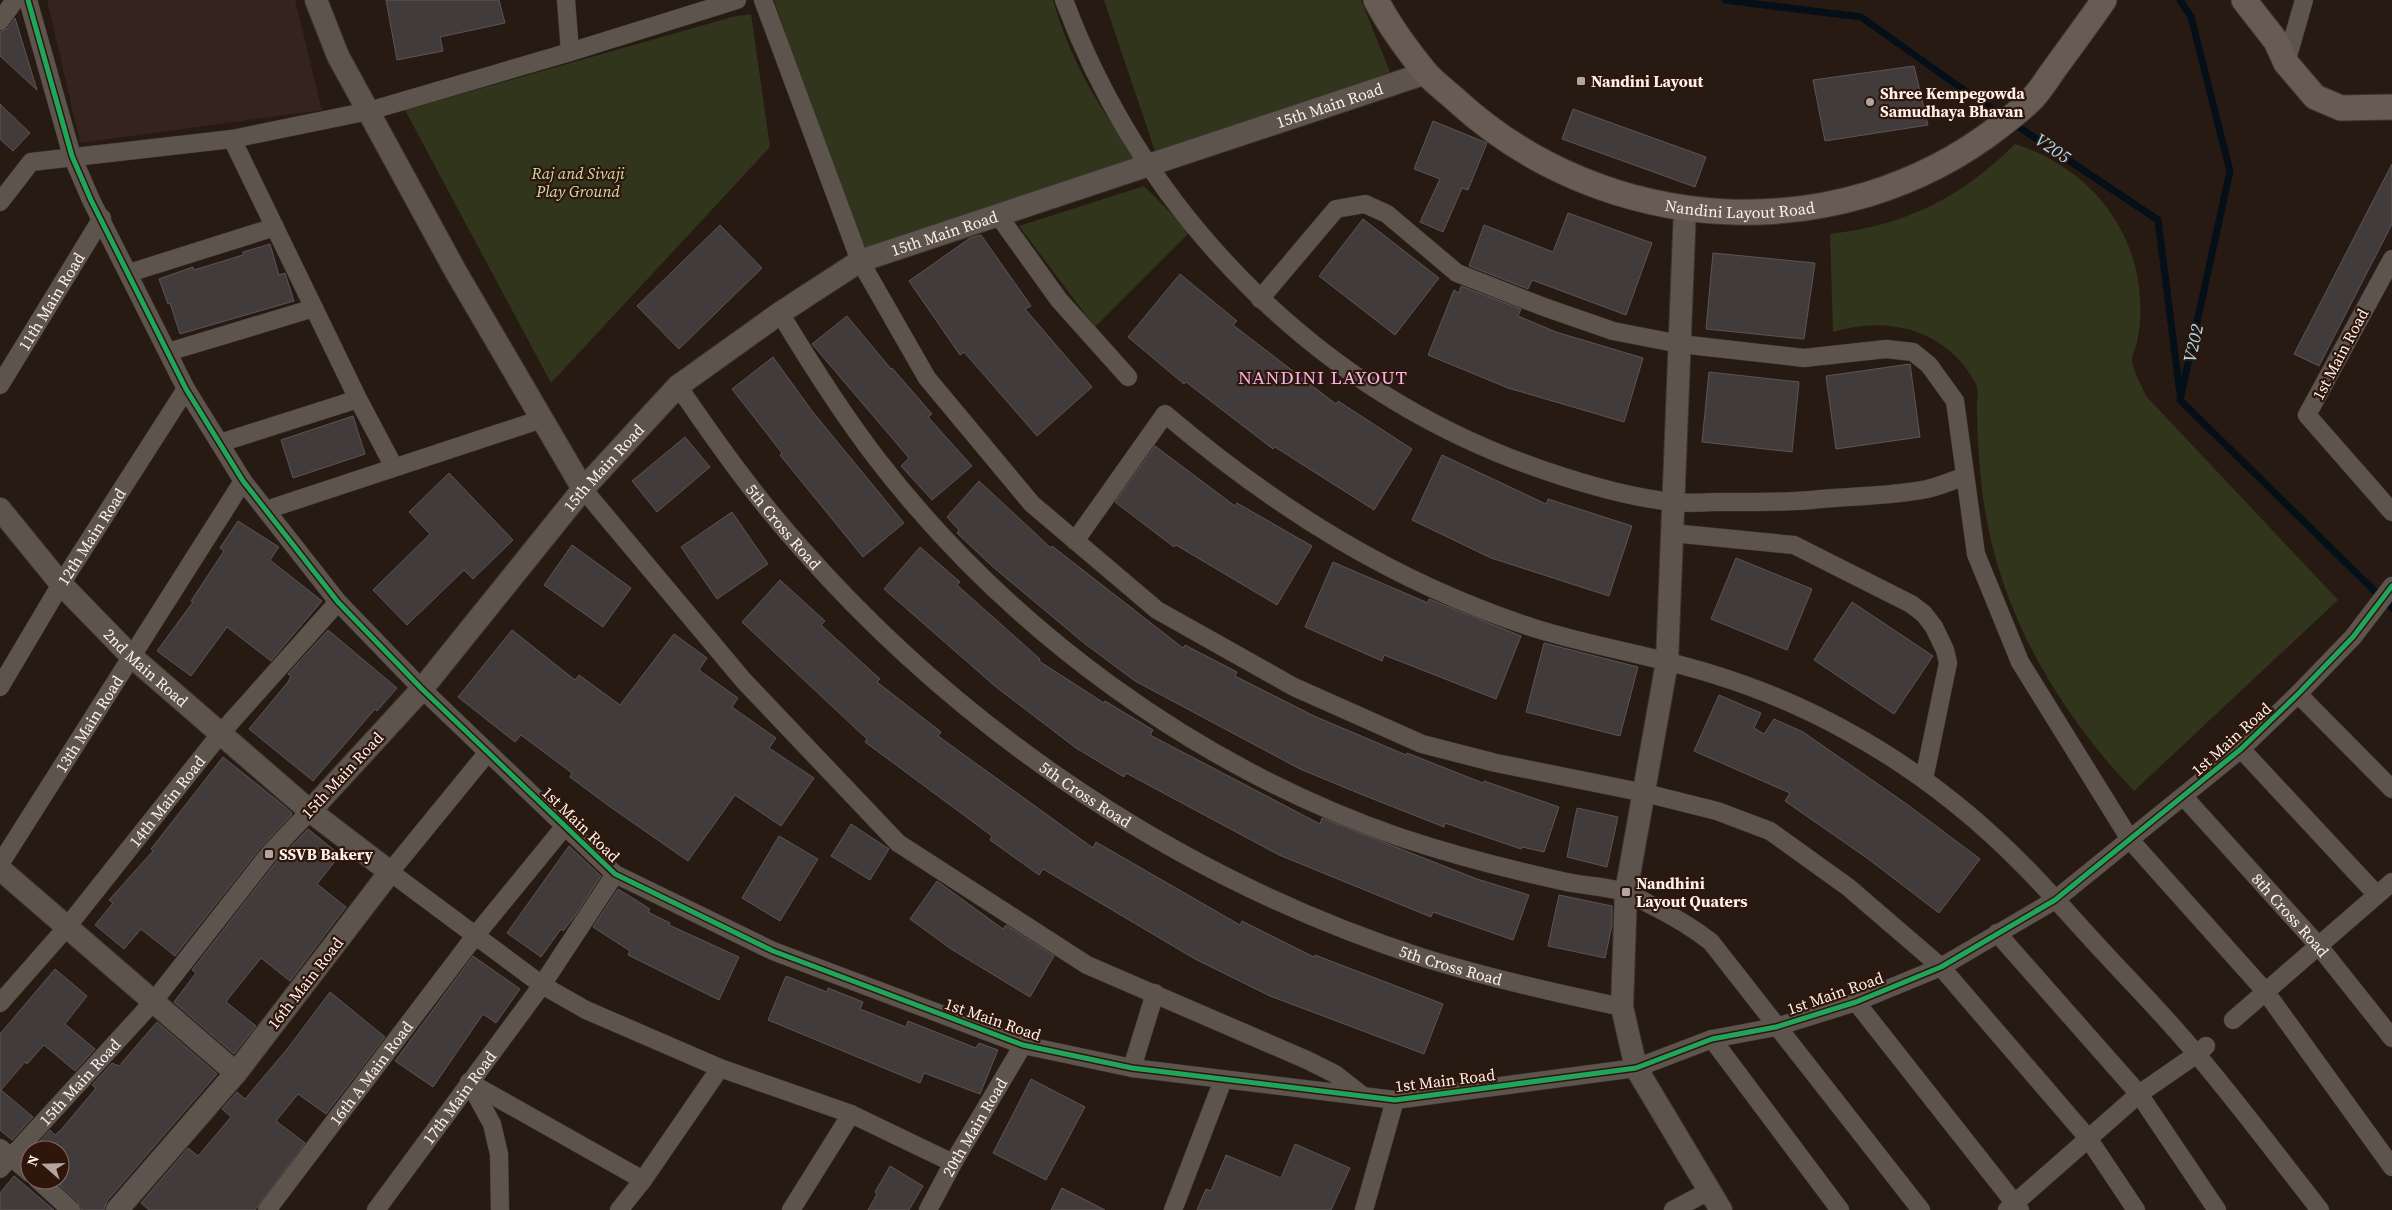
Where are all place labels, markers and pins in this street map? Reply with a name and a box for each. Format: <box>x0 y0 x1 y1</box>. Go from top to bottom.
place label: Nandini Layout <box>1591 70 1704 92</box>
marker: Nandini Layout <box>1575 75 1587 87</box>
place label: Shree Kempegowda Samudhaya Bhavan <box>1880 82 2025 122</box>
marker: Shree Kempegowda Samudhaya Bhavan <box>1864 96 1876 108</box>
place label: SSVB Bakery <box>279 843 373 865</box>
marker: SSVB Bakery <box>263 848 275 860</box>
place label: Nandhini Layout Quaters <box>1636 872 1747 912</box>
marker: Nandhini Layout Quaters <box>1620 886 1632 898</box>

